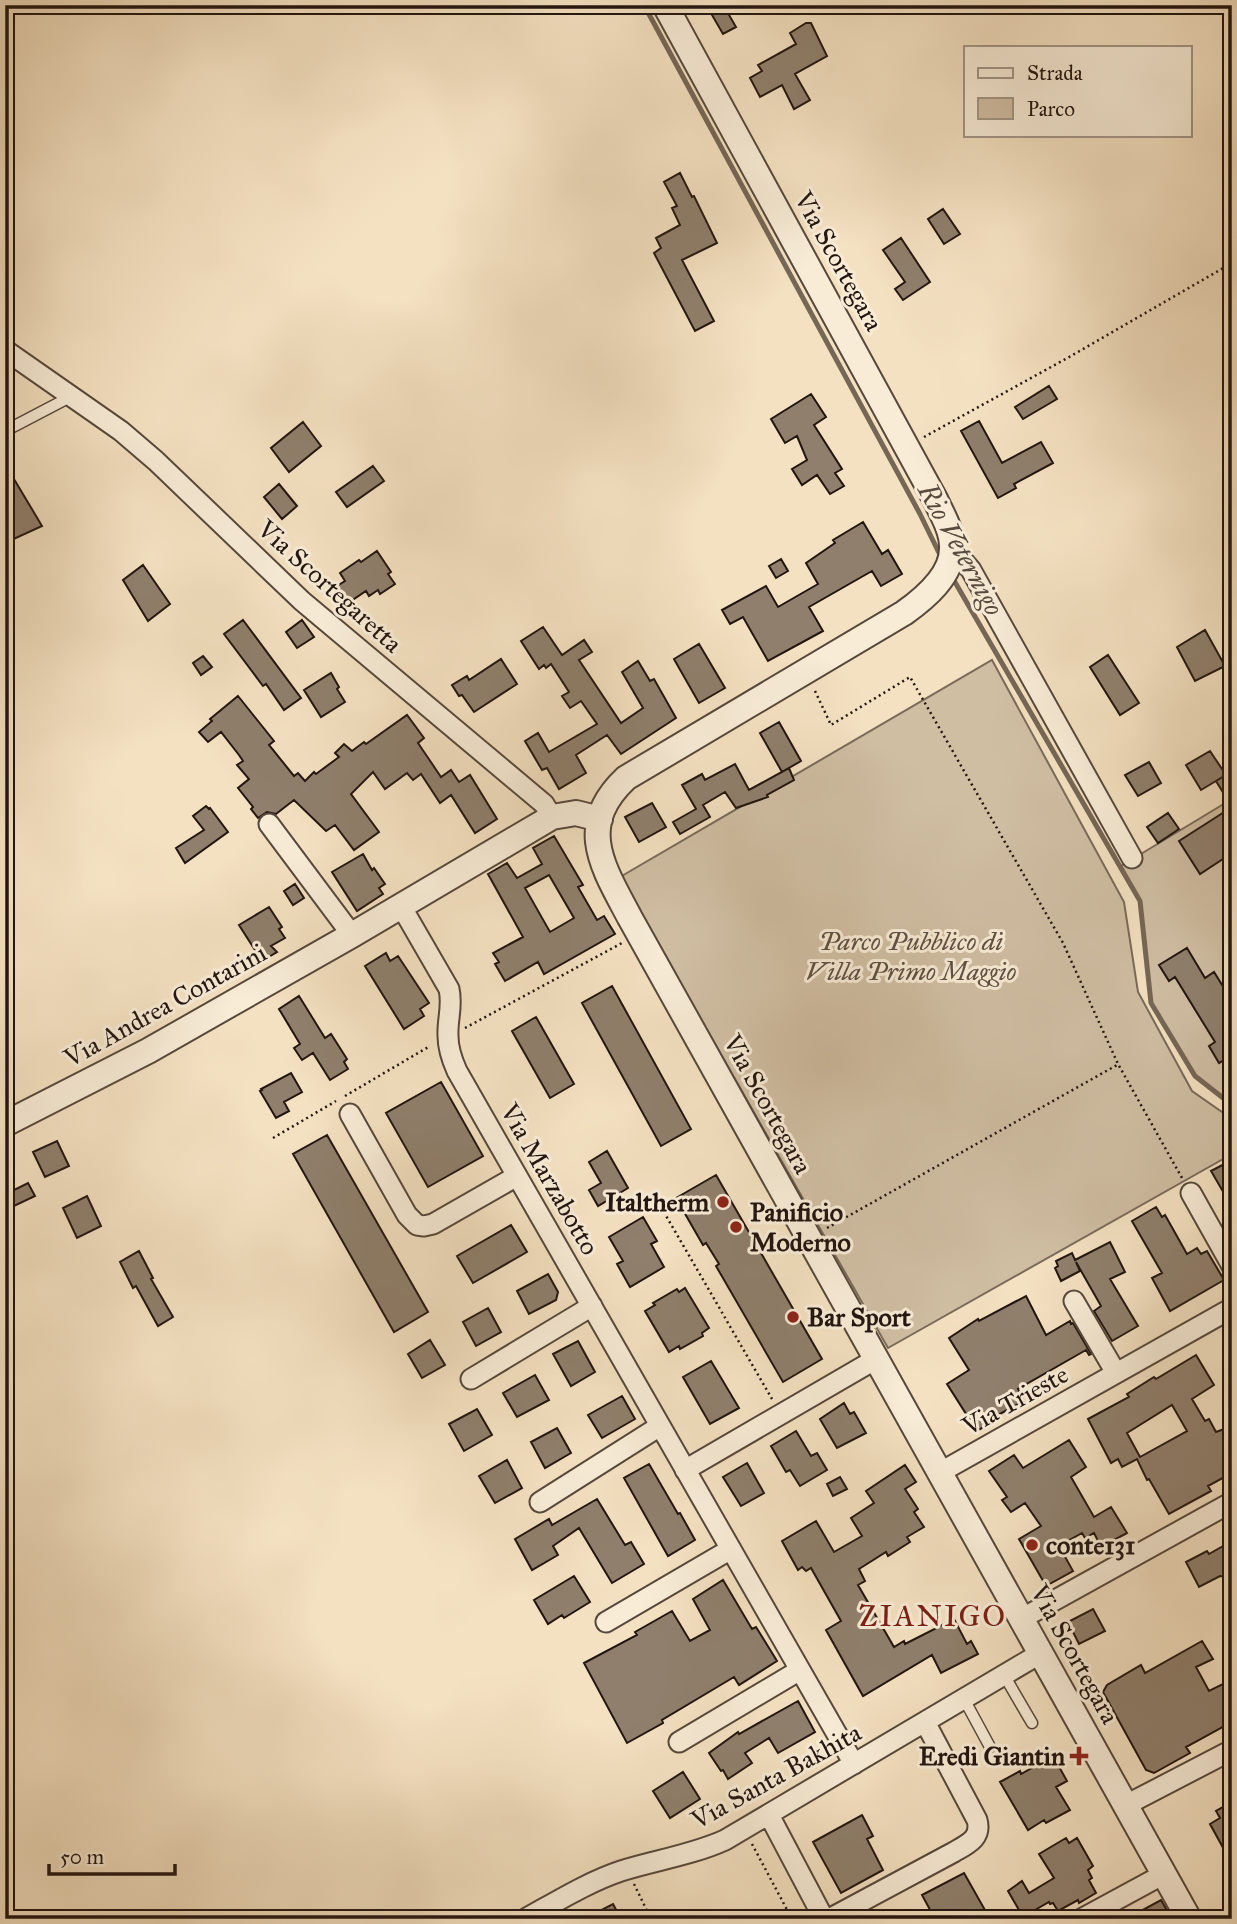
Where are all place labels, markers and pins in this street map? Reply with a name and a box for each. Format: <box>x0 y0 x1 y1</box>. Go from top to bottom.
place label: Italtherm <box>605 1186 709 1218</box>
marker: Italtherm <box>715 1194 731 1210</box>
place label: Panificio Moderno <box>750 1196 851 1258</box>
marker: Panificio Moderno <box>728 1219 744 1235</box>
place label: Bar Sport <box>807 1301 911 1333</box>
marker: Bar Sport <box>785 1309 801 1325</box>
place label: conte131 <box>1046 1529 1135 1561</box>
marker: conte131 <box>1024 1537 1040 1553</box>
place label: Eredi Giantin <box>919 1740 1065 1772</box>
marker: Eredi Giantin <box>1071 1748 1087 1764</box>

